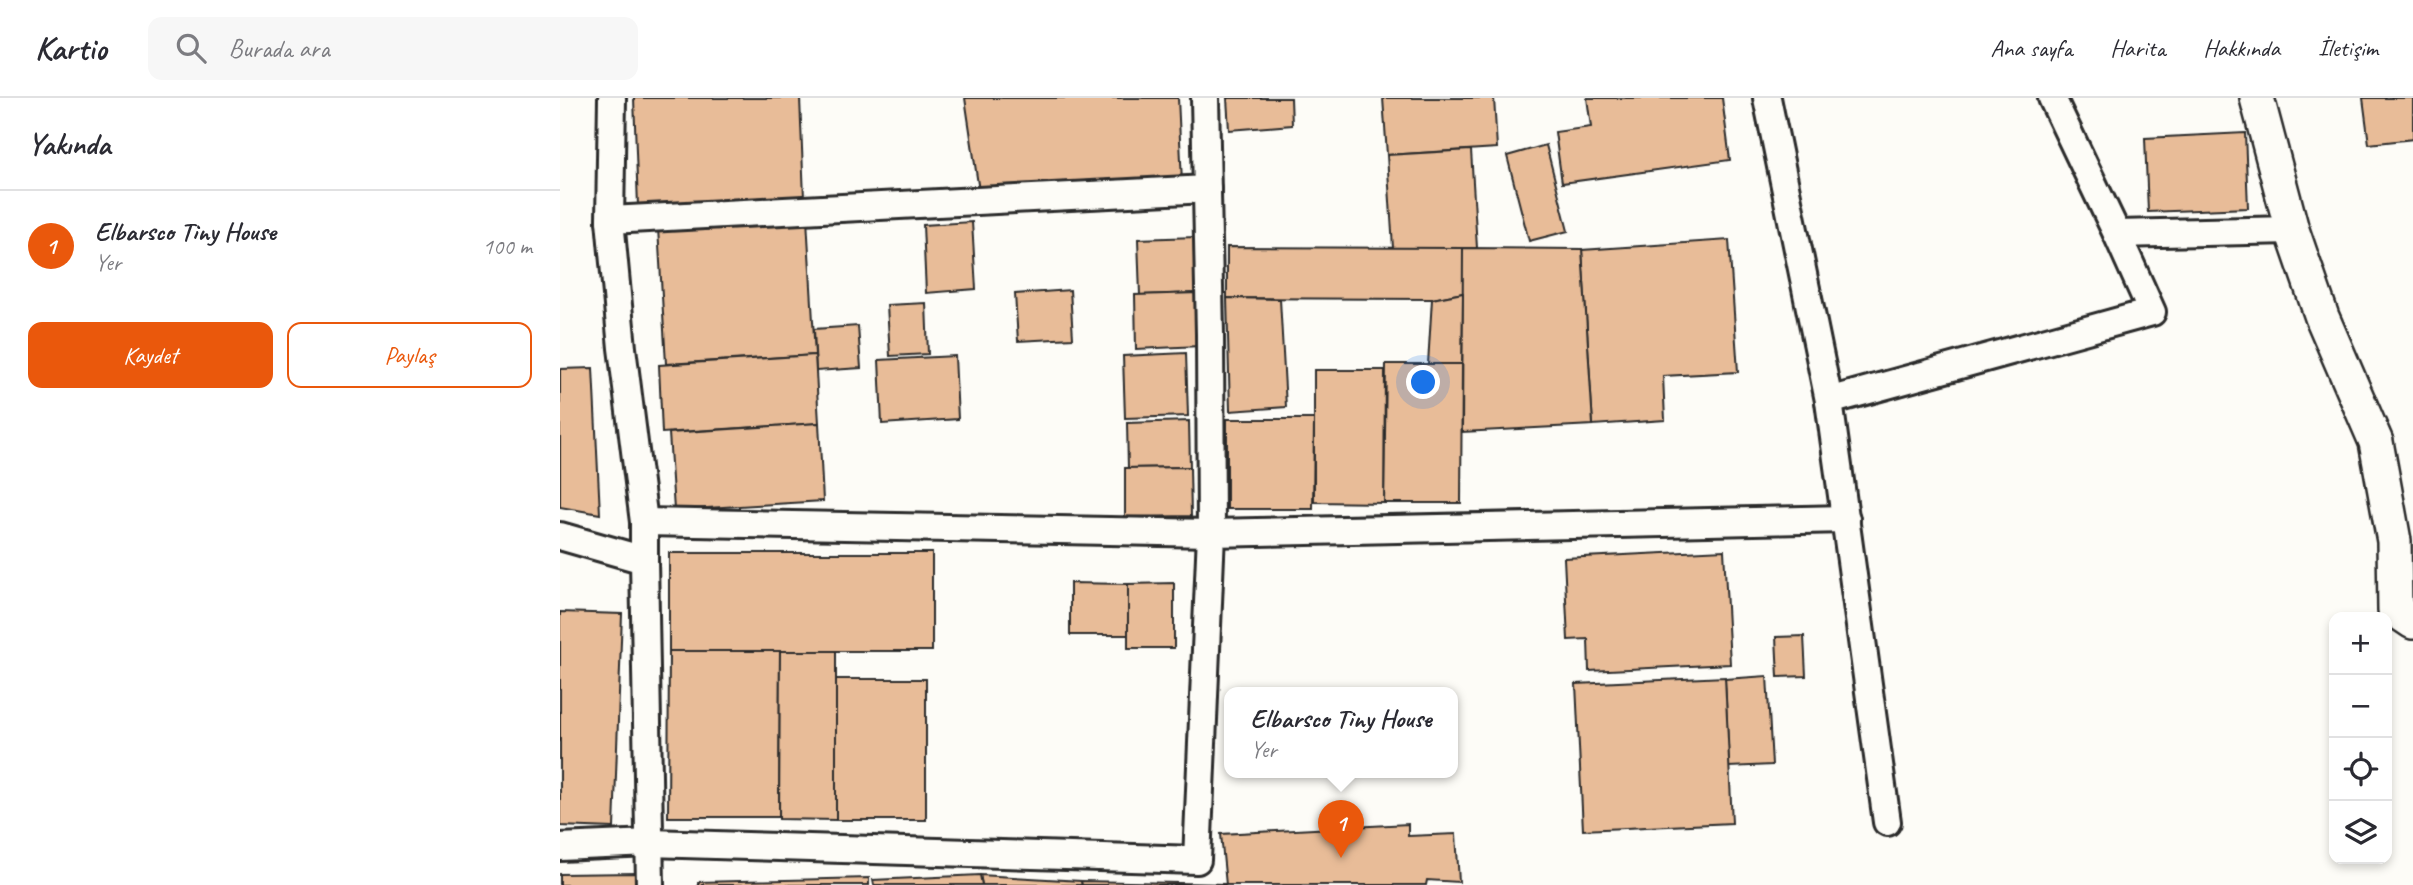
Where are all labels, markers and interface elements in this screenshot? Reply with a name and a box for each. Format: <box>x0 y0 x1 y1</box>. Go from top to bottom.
search box <box>148 17 638 80</box>
text: Kartio <box>35 27 106 69</box>
icon: search <box>172 29 210 67</box>
text: Burada ara <box>228 32 330 65</box>
text: Ana sayfa <box>1991 33 2072 63</box>
text: Harita <box>2110 33 2165 63</box>
text: Hakkında <box>2203 33 2280 63</box>
text: İletişim <box>2318 33 2378 63</box>
text: Yakında <box>28 125 110 163</box>
text: Elbarsco Tiny House <box>95 215 276 248</box>
text: 1 <box>46 232 56 261</box>
text: 100 m <box>483 232 532 261</box>
text: Yer <box>95 248 121 277</box>
button: Kaydet <box>28 322 273 388</box>
button: Paylaş <box>287 322 532 388</box>
your location <box>1406 365 1440 399</box>
map controls <box>2329 612 2392 864</box>
button: + <box>2329 612 2392 675</box>
button: − <box>2329 675 2392 738</box>
popup <box>1224 687 1458 778</box>
text: Elbarsco Tiny House <box>1251 702 1432 735</box>
text: Yer <box>1251 735 1276 764</box>
button: locate <box>2329 738 2392 801</box>
pin: 1 <box>1318 800 1364 858</box>
button: layers <box>2329 801 2392 864</box>

